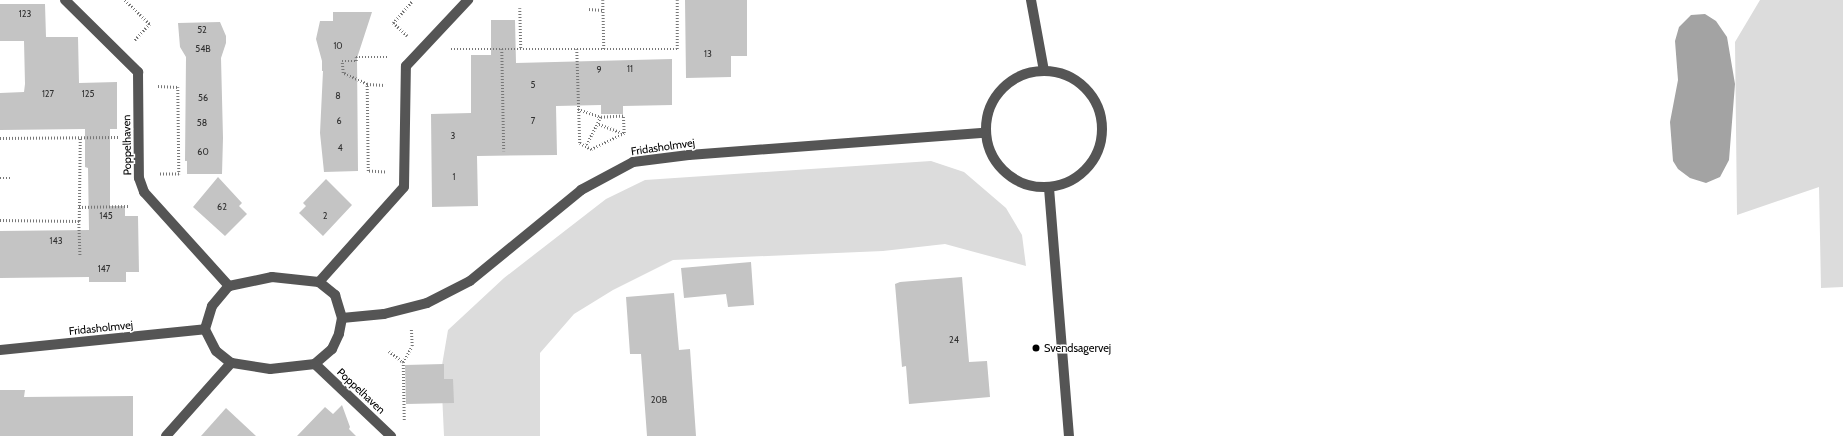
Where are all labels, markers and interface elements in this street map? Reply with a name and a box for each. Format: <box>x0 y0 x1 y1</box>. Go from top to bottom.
house number: 123 <box>19 9 31 19</box>
house number: 52 <box>197 25 207 35</box>
house number: 10 <box>333 41 343 51</box>
house number: 54B <box>195 44 211 54</box>
house number: 13 <box>704 49 712 59</box>
house number: 11 <box>627 64 633 74</box>
house number: 9 <box>596 65 602 75</box>
house number: 5 <box>531 80 535 90</box>
house number: 127 <box>42 89 54 99</box>
house number: 125 <box>82 89 94 99</box>
house number: 8 <box>335 91 341 101</box>
house number: 56 <box>198 93 208 103</box>
street label: Poppelhaven <box>120 114 134 176</box>
house number: 6 <box>336 116 342 126</box>
house number: 7 <box>531 116 535 126</box>
house number: 58 <box>197 118 207 128</box>
house number: 3 <box>451 131 455 141</box>
street label: Fridasholmvej <box>630 136 696 158</box>
house number: 4 <box>337 143 343 153</box>
house number: 60 <box>197 147 209 157</box>
house number: 1 <box>453 172 455 182</box>
house number: 62 <box>217 202 227 212</box>
house number: 145 <box>99 211 113 221</box>
house number: 2 <box>323 211 327 221</box>
house number: 143 <box>49 236 63 246</box>
house number: 147 <box>98 264 110 274</box>
street label: Fridasholmvej <box>68 318 134 338</box>
house number: 24 <box>949 335 959 345</box>
place label: Svendsagervej <box>1044 341 1111 355</box>
marker: Svendsagervej <box>1031 343 1041 353</box>
street label: Poppelhaven <box>334 365 388 417</box>
house number: 20B <box>651 395 667 405</box>

